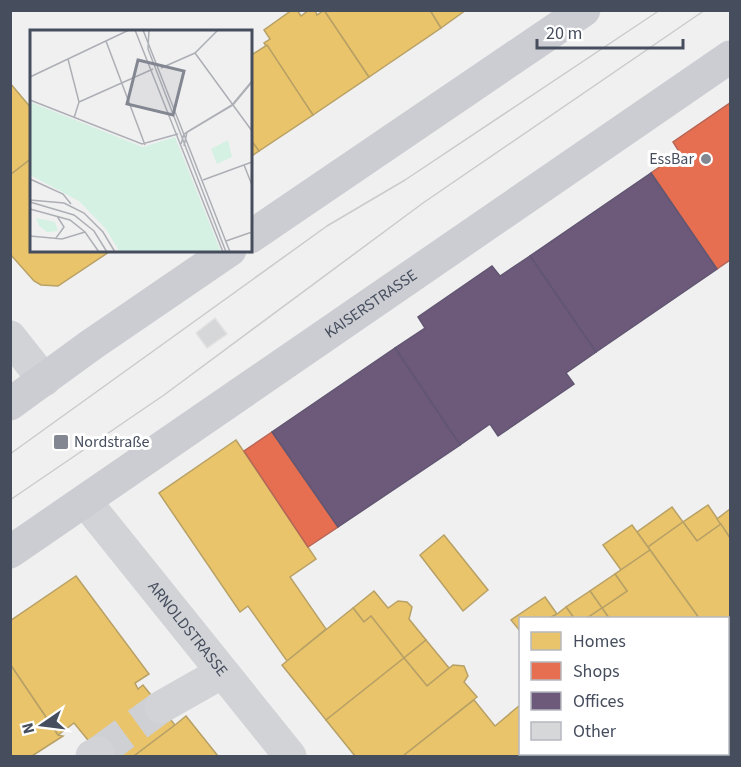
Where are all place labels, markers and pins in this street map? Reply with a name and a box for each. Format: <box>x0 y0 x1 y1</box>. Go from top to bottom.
place label: EssBar <box>649 148 694 170</box>
marker: EssBar <box>699 152 713 166</box>
place label: Nordstraße <box>74 431 150 453</box>
marker: Nordstraße <box>52 433 70 451</box>

